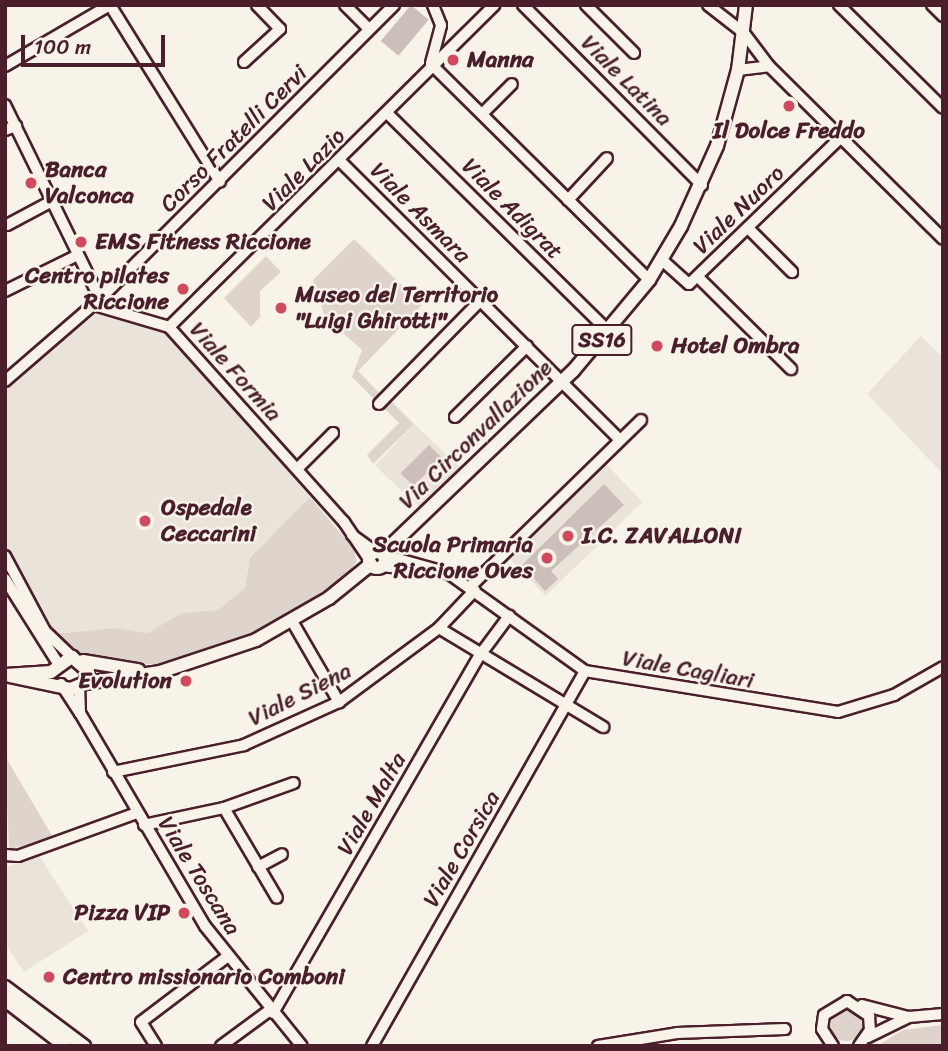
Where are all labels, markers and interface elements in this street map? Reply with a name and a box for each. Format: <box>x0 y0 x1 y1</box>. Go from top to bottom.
scale bar <box>24 21 168 65</box>
text: 100 m <box>34 28 91 66</box>
street label: Viale Latina <box>575 30 677 132</box>
place label: Manna <box>467 46 534 74</box>
marker: Manna <box>445 52 461 68</box>
street label: Corso Fratelli Cervi <box>155 60 313 218</box>
marker: Il Dolce Freddo <box>781 98 797 114</box>
place label: Il Dolce Freddo <box>713 117 865 145</box>
street label: Viale Lazio <box>257 123 351 217</box>
street label: Viale Adigrat <box>456 153 568 265</box>
place label: Banca Valconca <box>45 156 134 210</box>
street label: Viale Asmara <box>364 157 476 269</box>
street label: Viale Nuoro <box>688 160 790 260</box>
marker: Banca Valconca <box>23 175 39 191</box>
place label: EMS Fitness Riccione <box>95 228 311 256</box>
marker: EMS Fitness Riccione <box>73 234 89 250</box>
place label: Centro pilates Riccione <box>26 262 169 316</box>
marker: Centro pilates Riccione <box>175 281 191 297</box>
place label: Museo del Territorio "Luigi Ghirotti" <box>295 281 498 335</box>
marker: Museo del Territorio "Luigi Ghirotti" <box>273 300 289 316</box>
street label: Viale Formia <box>183 317 287 427</box>
road number: SS16 <box>570 322 634 358</box>
place label: Hotel Ombra <box>671 332 799 360</box>
marker: Hotel Ombra <box>649 338 665 354</box>
street label: Via Circonvallazione <box>393 355 559 515</box>
place label: Ospedale Ceccarini <box>161 494 256 548</box>
marker: Ospedale Ceccarini <box>135 511 155 531</box>
place label: I.C. ZAVALLONI <box>582 522 743 550</box>
marker: I.C. ZAVALLONI <box>560 528 576 544</box>
place label: Scuola Primaria Riccione Oves <box>373 531 533 585</box>
marker: Scuola Primaria Riccione Oves <box>539 550 555 566</box>
street label: Viale Cagliari <box>620 645 756 695</box>
street label: Viale Siena <box>244 657 356 733</box>
place label: Evolution <box>78 667 172 695</box>
marker: Evolution <box>178 673 194 689</box>
street label: Viale Malta <box>332 748 412 860</box>
street label: Viale Corsica <box>417 786 507 912</box>
street label: Viale Toscana <box>151 811 247 941</box>
place label: Pizza VIP <box>74 899 170 927</box>
marker: Pizza VIP <box>176 905 192 921</box>
place label: Centro missionario Comboni <box>63 963 344 991</box>
marker: Centro missionario Comboni <box>41 969 57 985</box>

